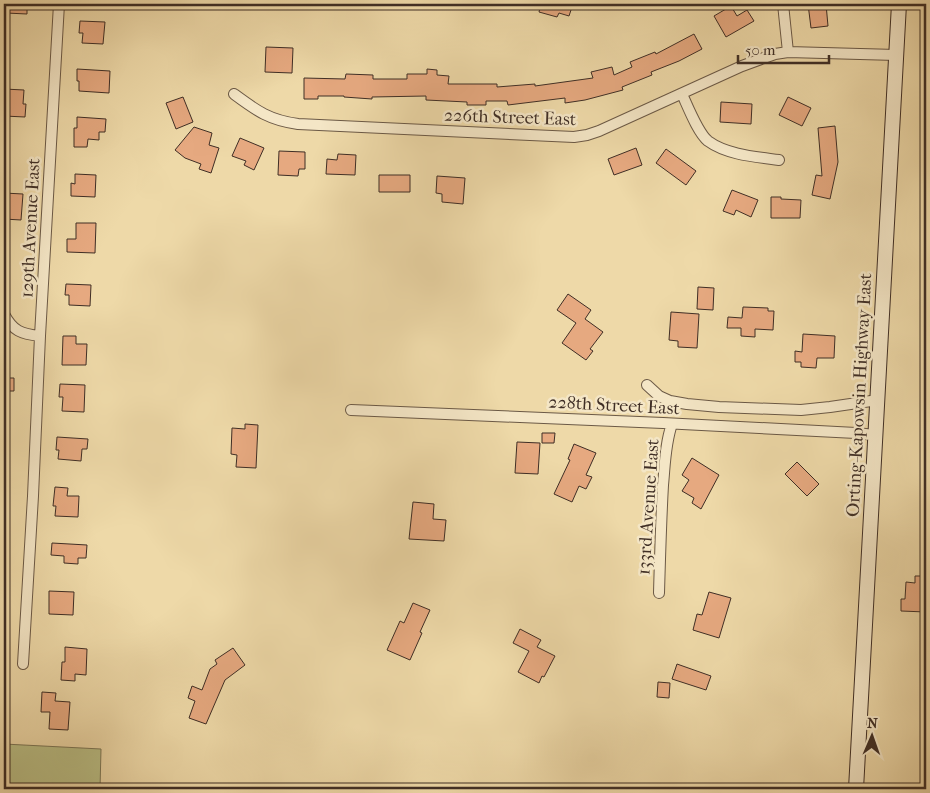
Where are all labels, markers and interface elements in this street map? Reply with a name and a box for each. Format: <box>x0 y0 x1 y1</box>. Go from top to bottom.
scale bar <box>738 32 829 64</box>
text: 50 m <box>745 41 776 59</box>
street label: 226th Street East <box>443 105 577 130</box>
street label: 129th Avenue East <box>16 157 45 298</box>
street label: Orting-Kapowsin Highway East <box>843 272 876 518</box>
street label: 228th Street East <box>548 392 681 419</box>
street label: 133rd Avenue East <box>633 438 664 576</box>
north arrow <box>848 710 898 760</box>
text: N <box>867 715 878 732</box>

